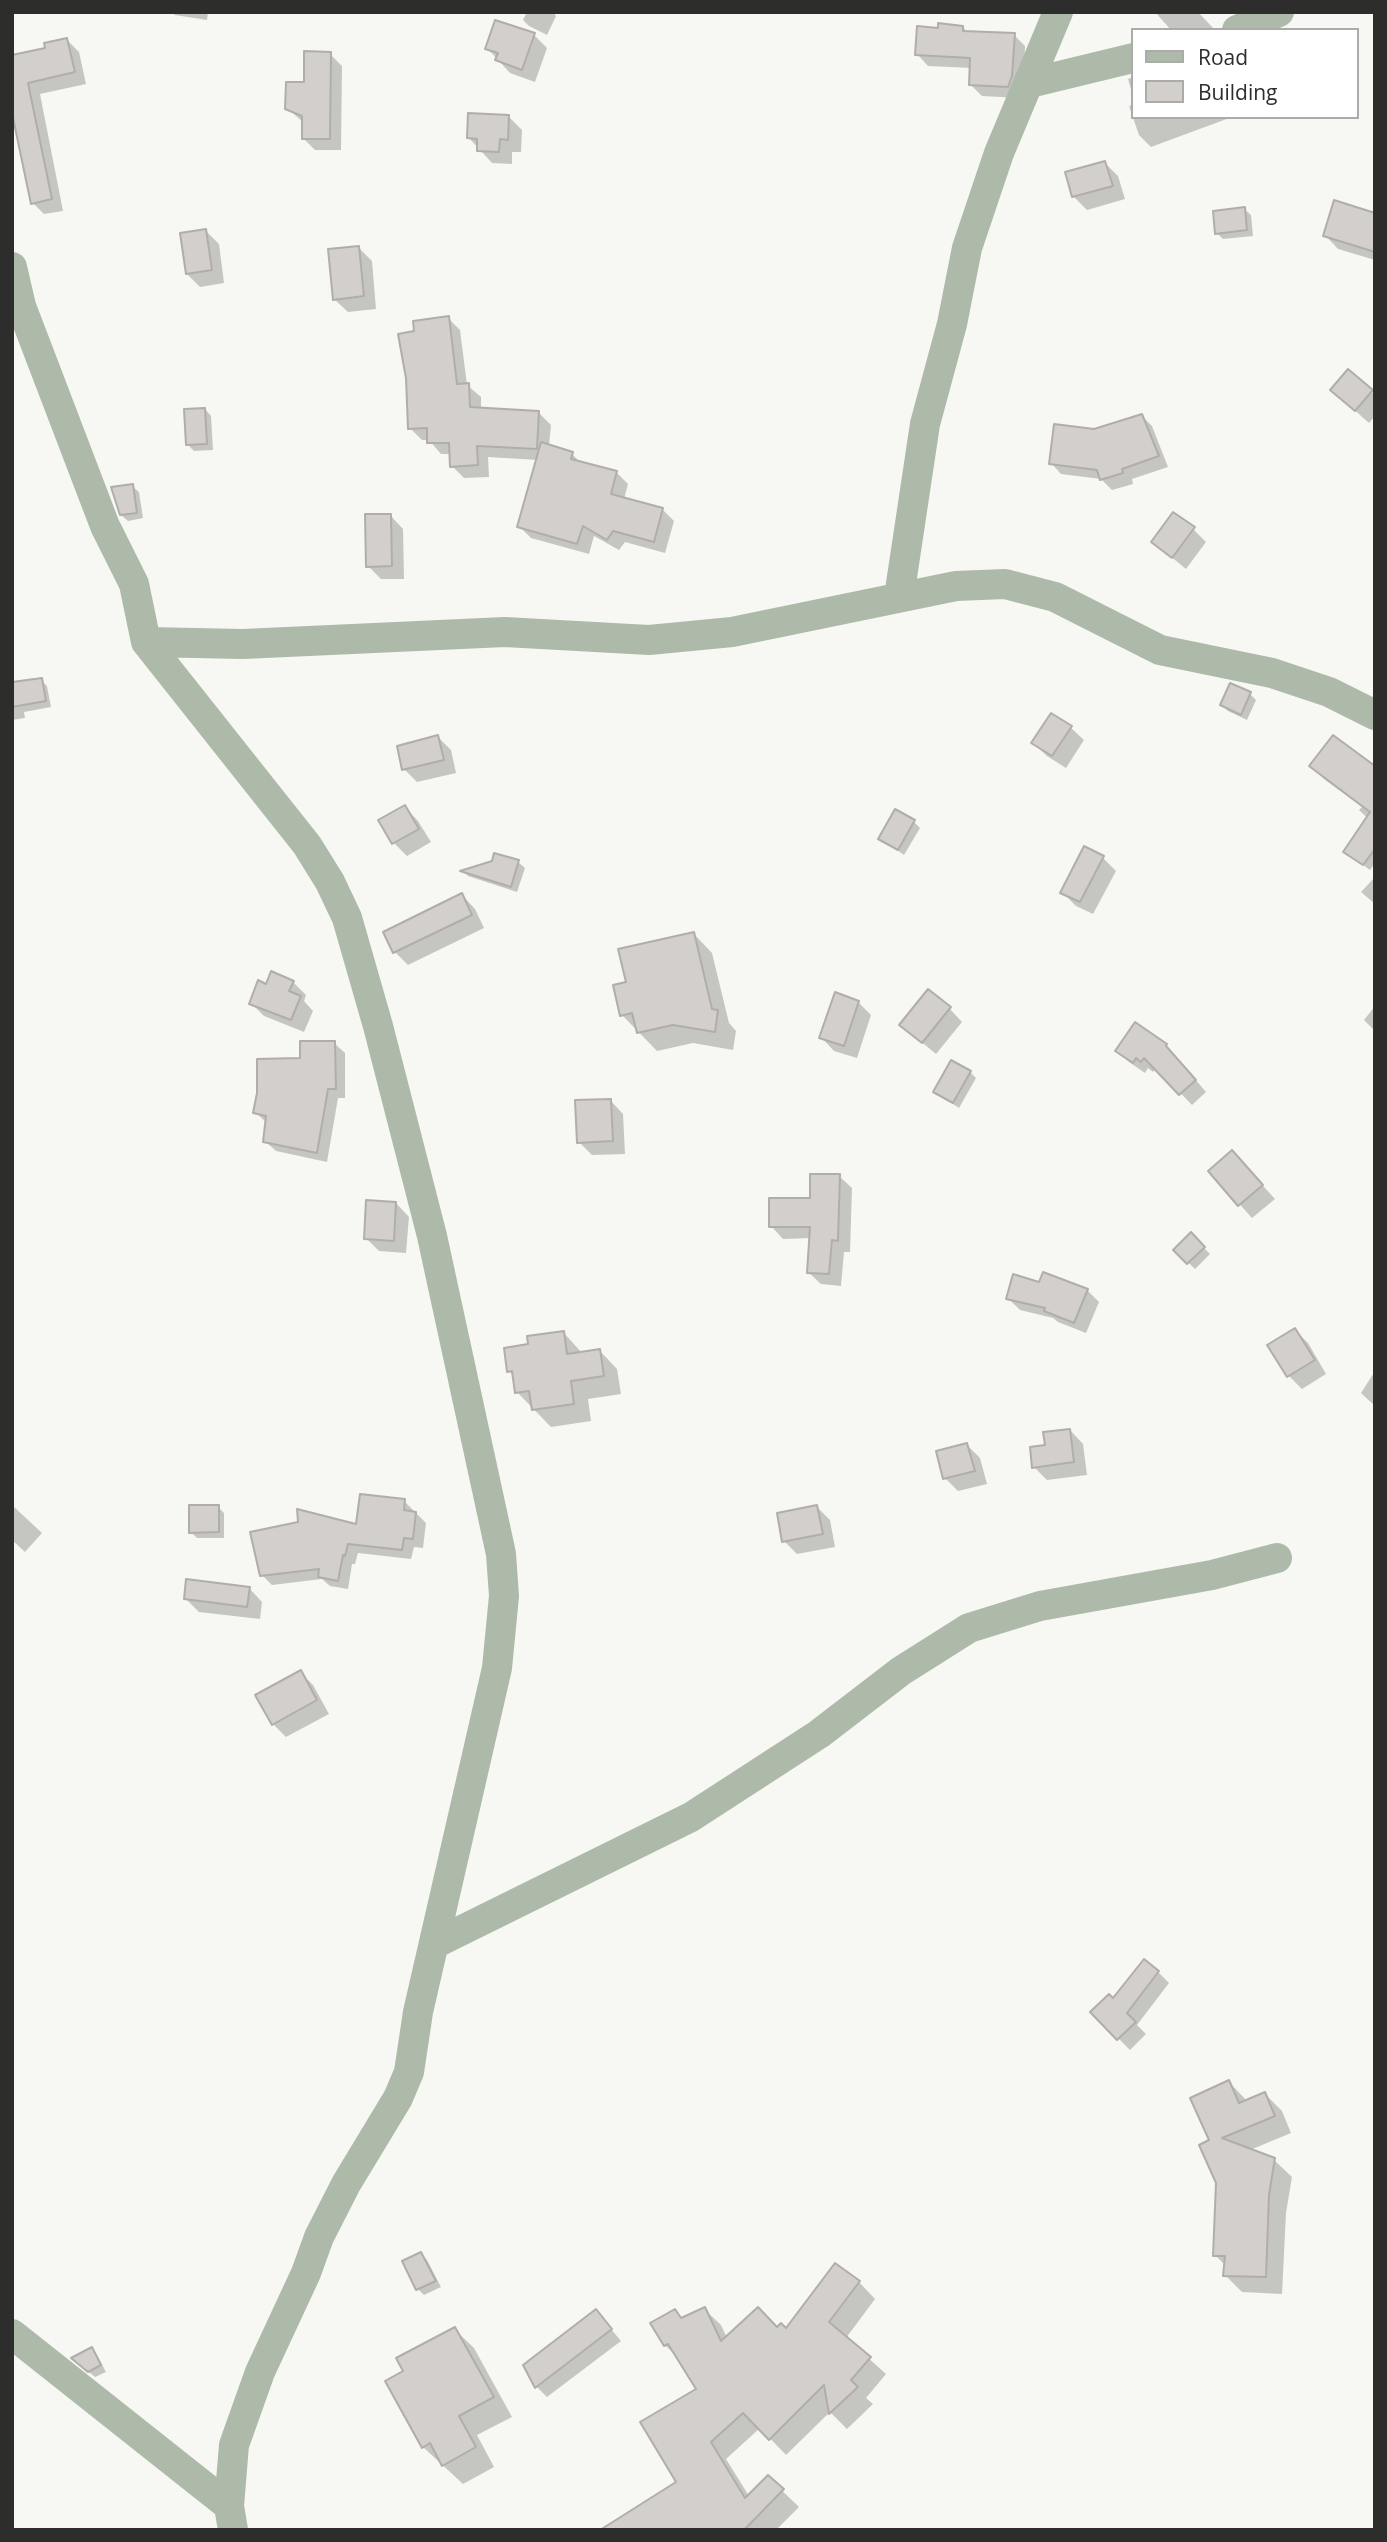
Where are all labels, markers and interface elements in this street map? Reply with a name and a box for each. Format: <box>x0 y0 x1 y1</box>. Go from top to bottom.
legend <box>1132 28 1359 119</box>
text: Road <box>1198 43 1248 71</box>
text: Building <box>1198 78 1277 106</box>

